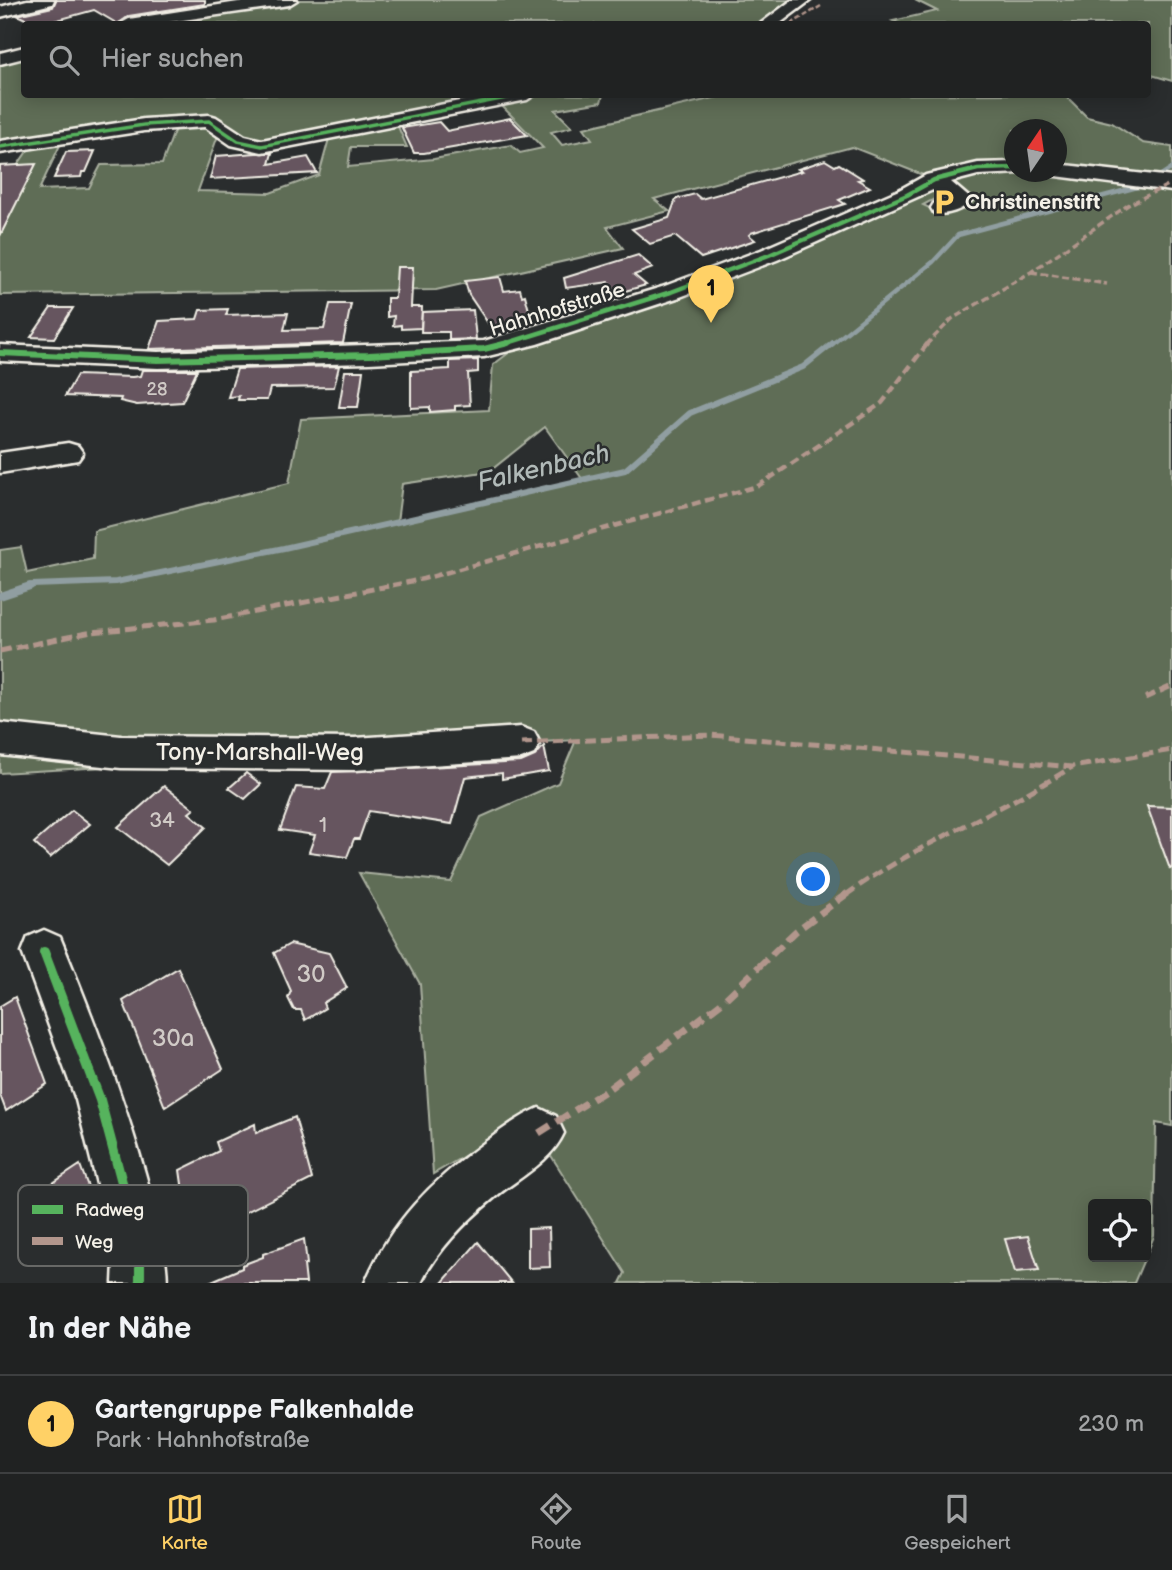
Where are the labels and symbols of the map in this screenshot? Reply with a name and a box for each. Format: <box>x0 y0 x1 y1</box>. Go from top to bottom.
north arrow <box>1004 119 1067 182</box>
parking icon: Christinenstift <box>929 187 959 217</box>
place label: Christinenstift <box>965 190 1100 215</box>
pin: 1 <box>688 265 734 323</box>
street label: Hahnhofstraße <box>486 277 628 342</box>
house number: 28 <box>146 379 168 400</box>
water label: Falkenbach <box>474 438 613 499</box>
street label: Tony-Marshall-Weg <box>156 738 364 767</box>
house number: 34 <box>149 808 175 833</box>
house number: 1 <box>319 813 327 838</box>
your location <box>796 862 830 896</box>
house number: 30 <box>297 960 325 989</box>
house number: 30a <box>152 1024 194 1053</box>
legend <box>18 1185 248 1266</box>
text: Radweg <box>75 1199 144 1222</box>
text: Weg <box>75 1231 113 1254</box>

